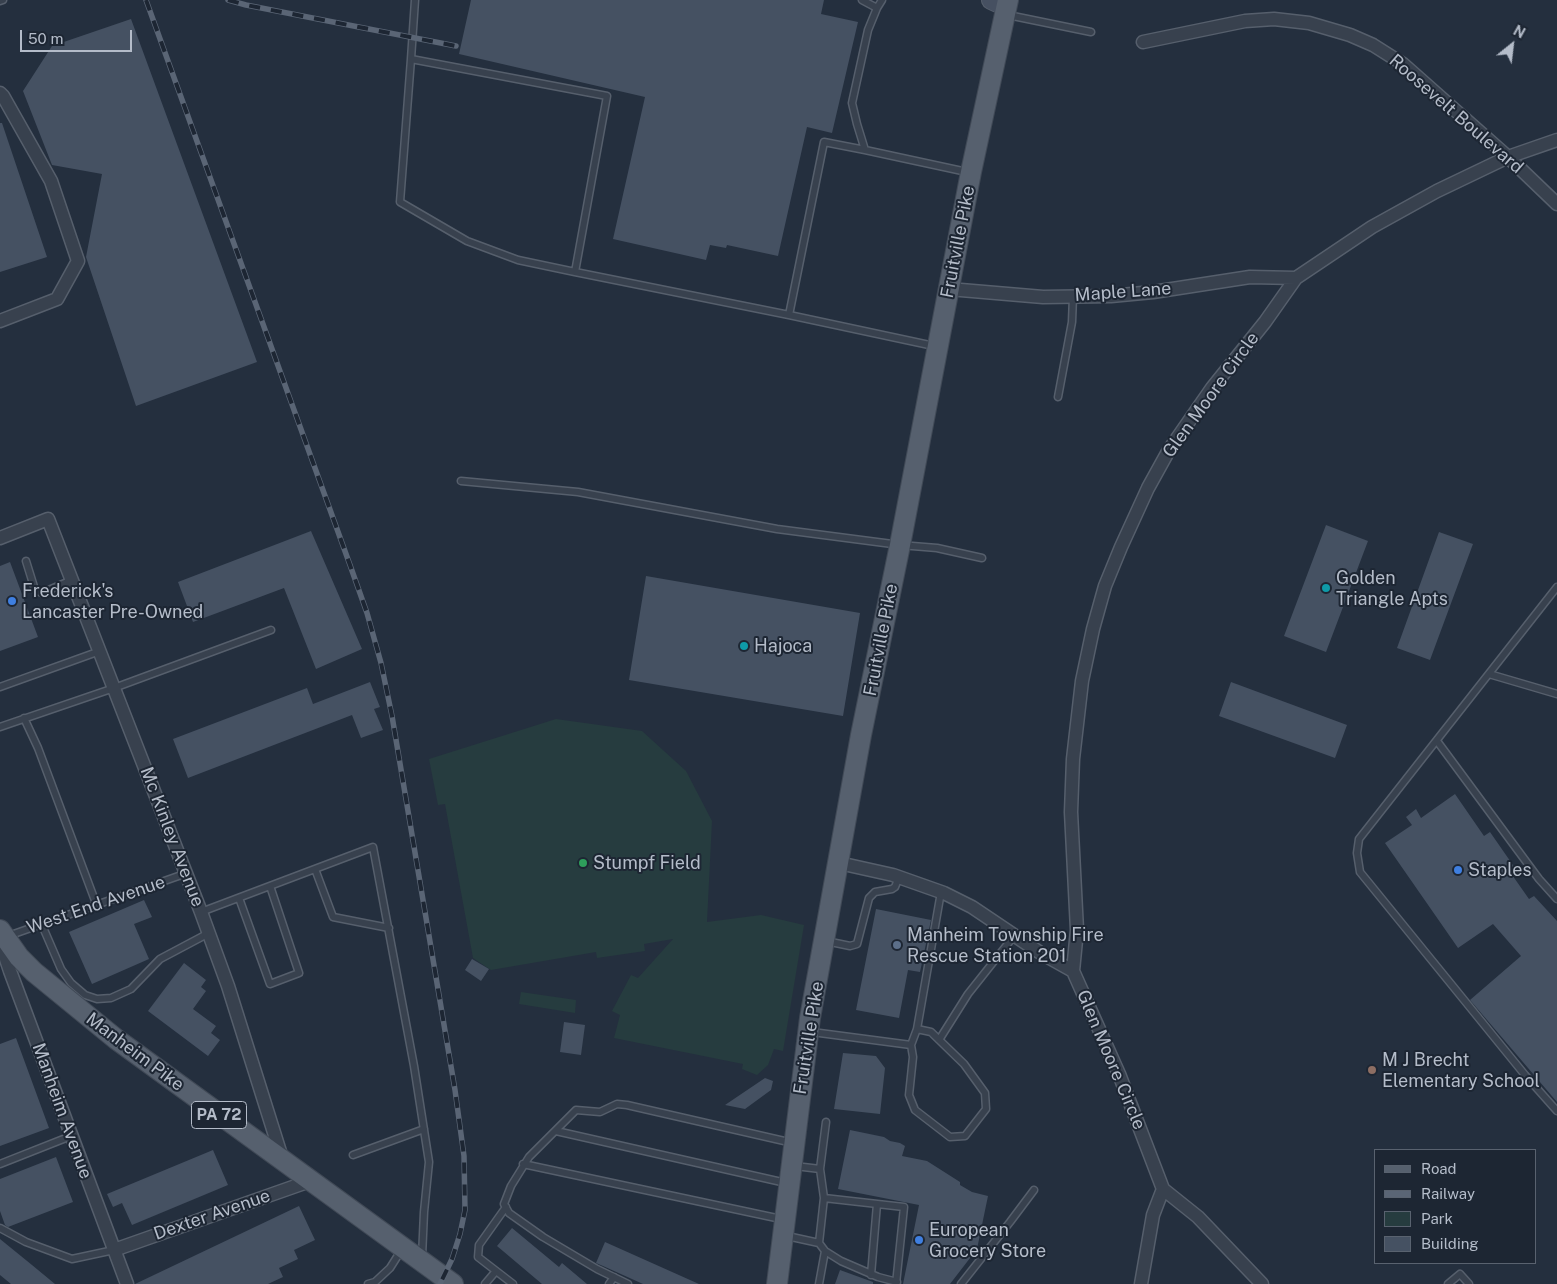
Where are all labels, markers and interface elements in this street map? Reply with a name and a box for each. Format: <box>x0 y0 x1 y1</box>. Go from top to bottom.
scale bar <box>22 20 135 52</box>
north arrow <box>1487 20 1537 70</box>
text: N <box>1511 22 1528 42</box>
text: 50 m <box>28 30 63 47</box>
street label: Roosevelt Boulevard <box>1384 50 1528 178</box>
street label: Fruitville Pike <box>937 184 979 300</box>
street label: Maple Lane <box>1074 278 1172 306</box>
street label: Glen Moore Circle <box>1158 328 1264 462</box>
place label: Golden Triangle Apts <box>1336 567 1448 610</box>
place label: Frederick's Lancaster Pre-Owned <box>22 580 203 622</box>
street label: Fruitville Pike <box>860 582 902 698</box>
marker: Golden Triangle Apts <box>1320 582 1332 594</box>
marker: Frederick's Lancaster Pre-Owned <box>6 595 18 607</box>
place label: Hajoca <box>754 635 812 657</box>
marker: Hajoca <box>738 640 750 652</box>
street label: Mc Kinley Avenue <box>135 764 209 910</box>
place label: Stumpf Field <box>593 852 701 874</box>
marker: Stumpf Field <box>577 857 589 869</box>
place label: Staples <box>1468 859 1532 881</box>
marker: Staples <box>1452 864 1464 876</box>
street label: West End Avenue <box>24 871 168 939</box>
place label: Manheim Township Fire Rescue Station 201 <box>907 924 1104 966</box>
marker: Manheim Township Fire Rescue Station 201 <box>891 939 903 951</box>
street label: Fruitville Pike <box>789 980 829 1096</box>
street label: Glen Moore Circle <box>1072 987 1150 1133</box>
street label: Manheim Pike <box>82 1008 188 1096</box>
street label: Manheim Avenue <box>27 1040 97 1182</box>
place label: M J Brecht Elementary School <box>1382 1049 1540 1092</box>
marker: M J Brecht Elementary School <box>1366 1064 1378 1076</box>
road number: PA 72 <box>192 1102 246 1128</box>
legend <box>1374 1149 1537 1264</box>
text: Road <box>1421 1160 1457 1177</box>
street label: Dexter Avenue <box>151 1185 273 1245</box>
text: Railway <box>1421 1185 1475 1202</box>
text: Park <box>1421 1210 1453 1227</box>
place label: European Grocery Store <box>929 1219 1046 1262</box>
marker: European Grocery Store <box>913 1234 925 1246</box>
text: Building <box>1421 1235 1479 1252</box>

